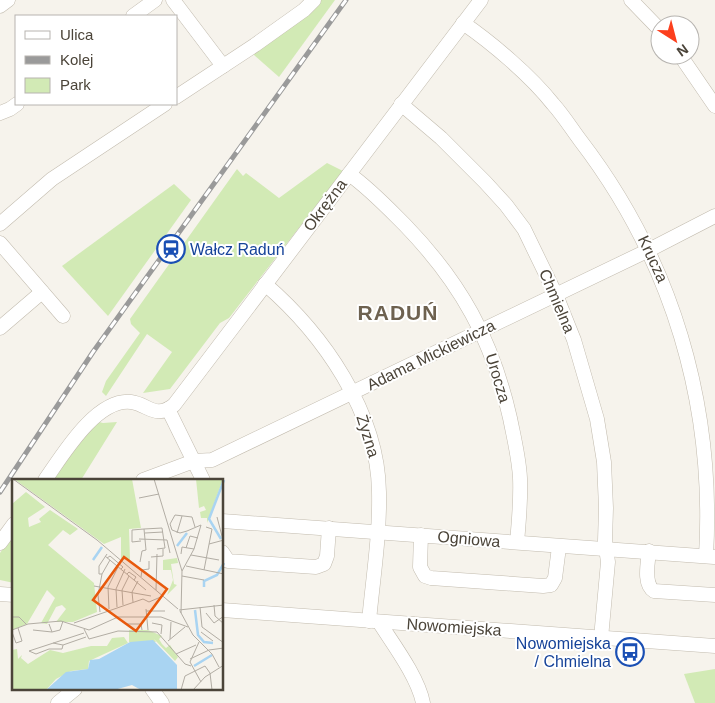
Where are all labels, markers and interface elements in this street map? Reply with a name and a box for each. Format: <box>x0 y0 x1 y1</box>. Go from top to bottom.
legend <box>15 15 178 105</box>
north arrow <box>650 15 700 65</box>
text: Ulica <box>60 26 94 43</box>
text: N <box>674 41 691 60</box>
text: Kolej <box>60 51 93 68</box>
text: Park <box>60 76 91 93</box>
street label: Okrężna <box>300 176 350 234</box>
street label: Krucza <box>635 233 671 285</box>
station icon: Wałcz Raduń <box>156 234 186 264</box>
place label: Wałcz Raduń <box>190 241 285 258</box>
street label: Chmielna <box>536 267 578 336</box>
district label: RADUŃ <box>358 301 438 324</box>
street label: Adama Mickiewicza <box>364 317 498 393</box>
street label: Urocza <box>482 351 514 405</box>
street label: Żyzna <box>354 412 383 459</box>
inset map <box>12 479 224 690</box>
street label: Ogniowa <box>437 528 501 550</box>
street label: Nowomiejska <box>406 615 502 639</box>
place label: Nowomiejska / Chmielna <box>516 635 611 670</box>
bus stop icon: Nowomiejska / Chmielna <box>615 637 645 667</box>

